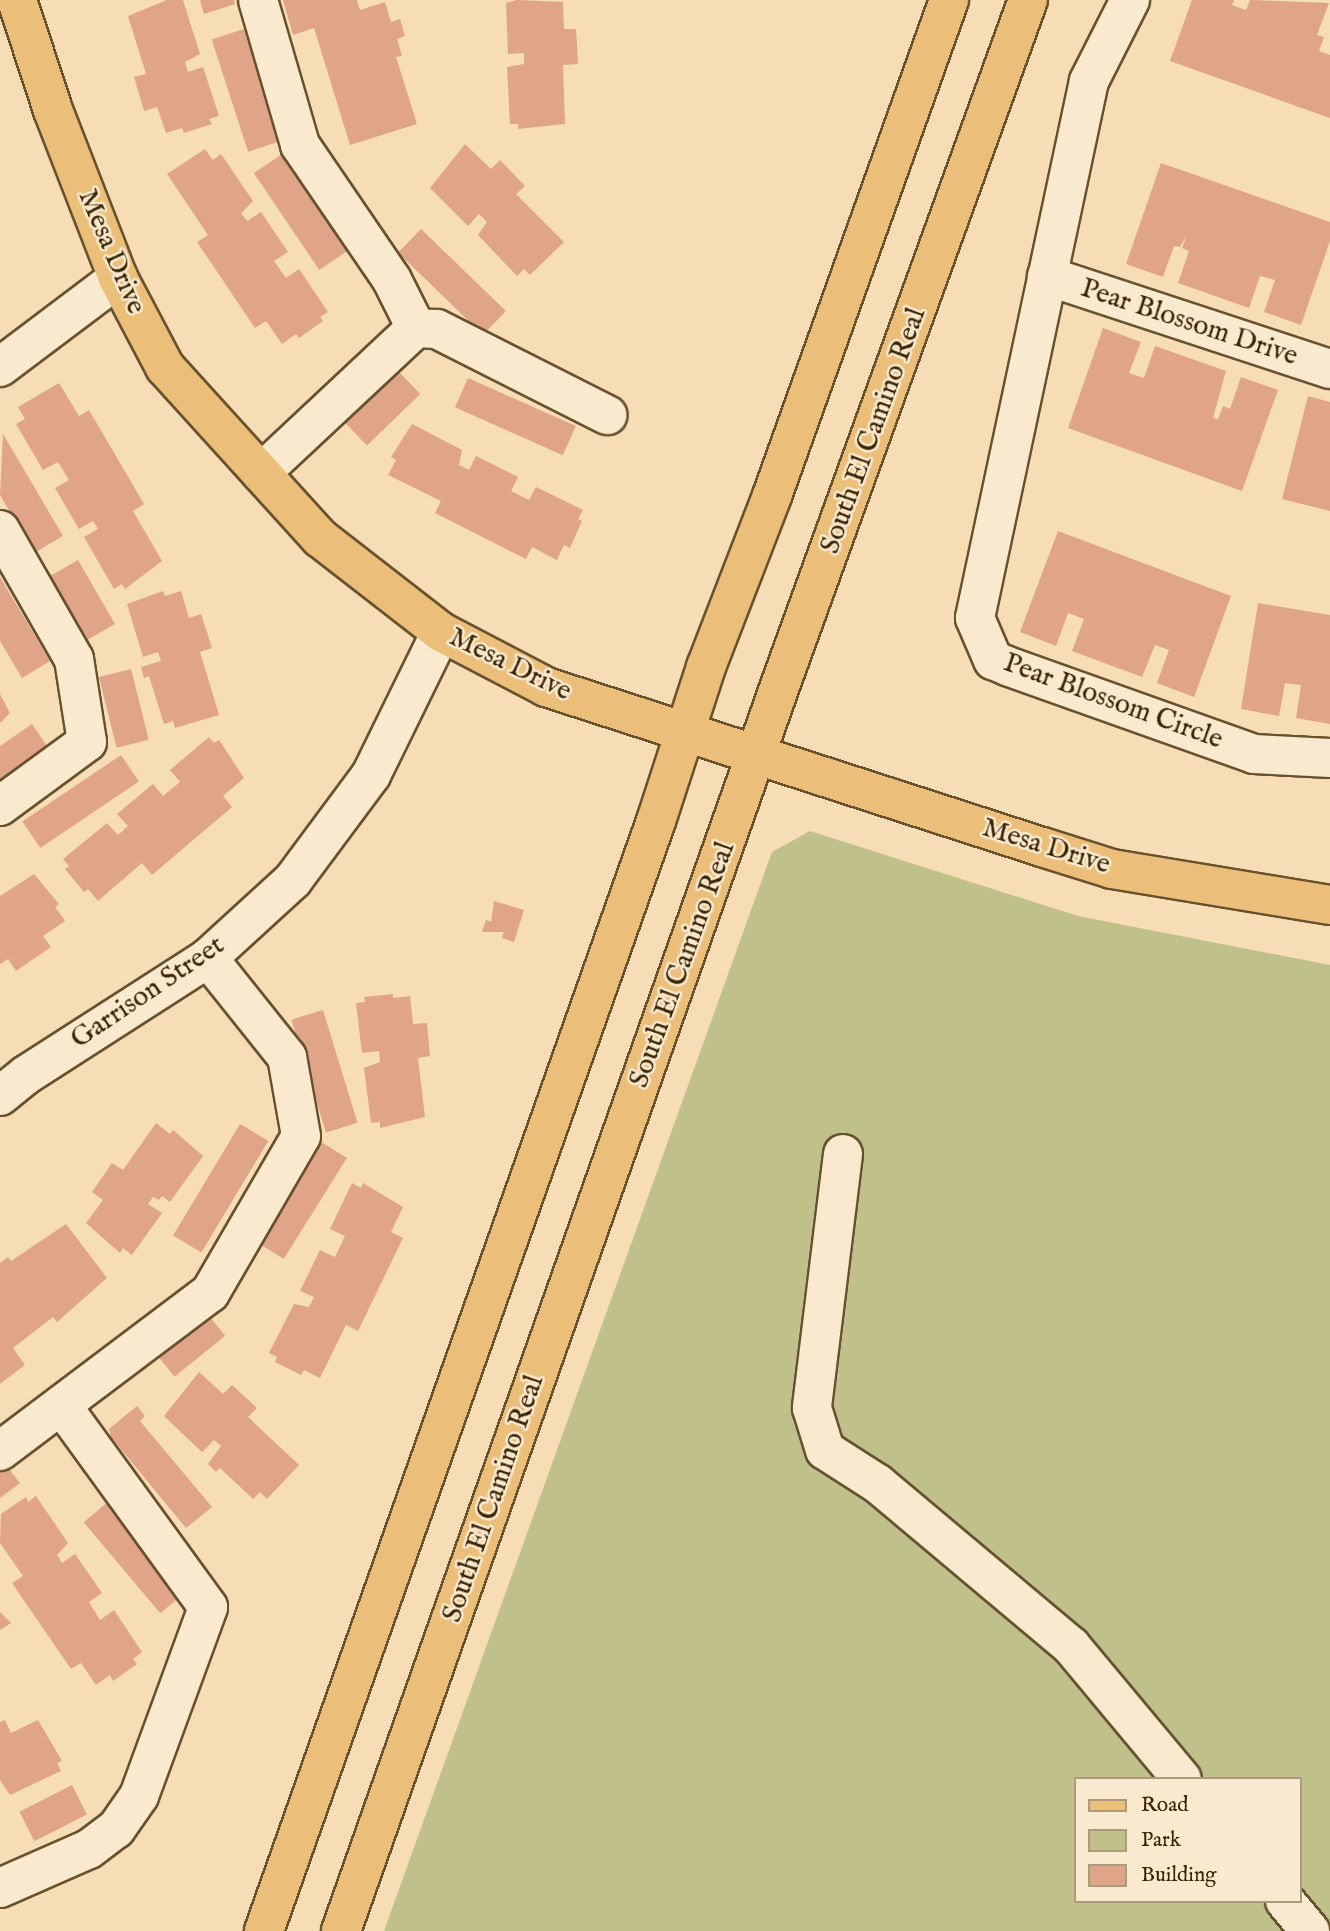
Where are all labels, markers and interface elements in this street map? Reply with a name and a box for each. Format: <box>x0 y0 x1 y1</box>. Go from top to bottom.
street label: Mesa Drive <box>70 185 152 319</box>
street label: Pear Blossom Drive <box>1076 272 1302 374</box>
street label: South El Camino Real <box>814 304 934 558</box>
street label: Mesa Drive <box>443 621 577 709</box>
street label: Pear Blossom Circle <box>999 647 1227 757</box>
street label: Mesa Drive <box>978 812 1114 882</box>
street label: South El Camino Real <box>623 838 743 1092</box>
street label: Garrison Street <box>65 929 231 1057</box>
street label: South El Camino Real <box>436 1371 552 1627</box>
legend <box>1074 1777 1302 1903</box>
text: Road <box>1141 1792 1188 1819</box>
text: Park <box>1141 1827 1181 1854</box>
text: Building <box>1141 1862 1216 1889</box>

